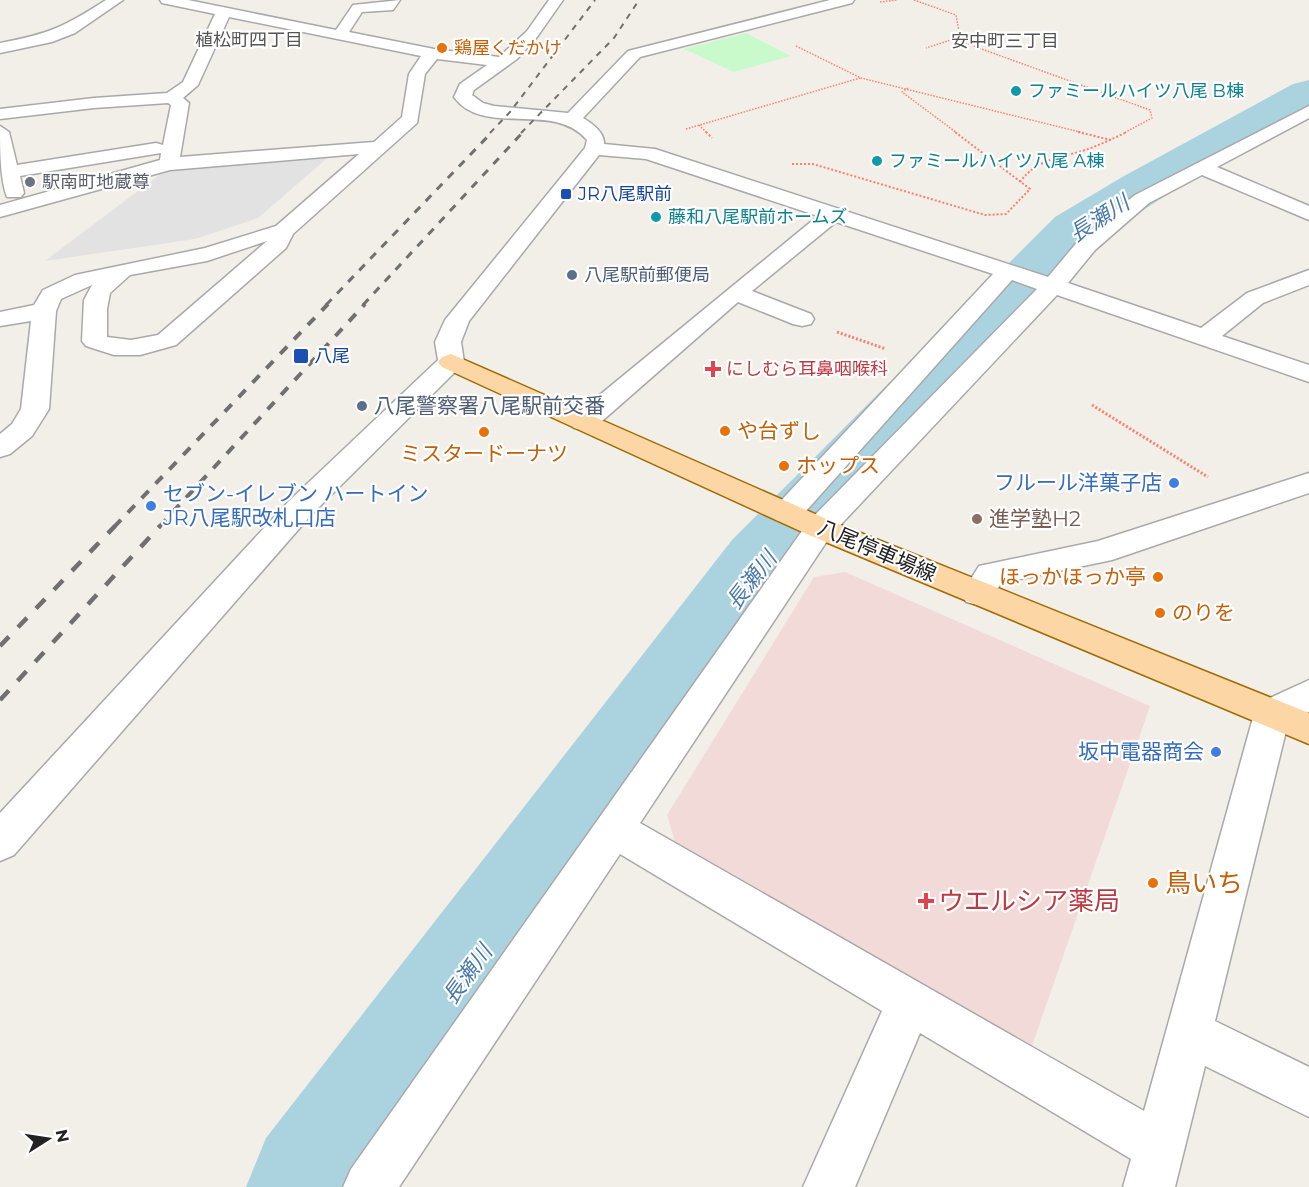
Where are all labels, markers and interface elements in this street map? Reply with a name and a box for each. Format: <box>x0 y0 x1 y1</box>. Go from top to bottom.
district label: 植松町四丁目 <box>195 29 303 51</box>
district label: 安中町三丁目 <box>951 30 1059 52</box>
place label: 鶏屋くだかけ <box>454 37 562 59</box>
marker: 鶏屋くだかけ <box>435 41 449 55</box>
place label: ファミールハイツ八尾 B棟 <box>1028 80 1244 102</box>
marker: ファミールハイツ八尾 B棟 <box>1009 84 1023 98</box>
place label: ファミールハイツ八尾 A棟 <box>889 150 1104 172</box>
marker: ファミールハイツ八尾 A棟 <box>870 154 884 168</box>
place label: 駅南町地蔵尊 <box>42 171 150 193</box>
marker: 駅南町地蔵尊 <box>23 175 37 189</box>
place label: JR八尾駅前 <box>577 183 672 205</box>
marker: JR八尾駅前 <box>559 187 573 201</box>
water label: 長瀬川 <box>1064 188 1136 248</box>
place label: 藤和八尾駅前ホームズ <box>668 206 847 228</box>
marker: 藤和八尾駅前ホームズ <box>649 210 663 224</box>
place label: 八尾駅前郵便局 <box>584 264 710 286</box>
marker: 八尾駅前郵便局 <box>565 268 579 282</box>
place label: 八尾 <box>314 345 350 367</box>
marker: 八尾 <box>292 347 310 365</box>
place label: にしむら耳鼻咽喉科 <box>726 358 888 380</box>
marker: にしむら耳鼻咽喉科 <box>704 360 722 378</box>
place label: 八尾警察署八尾駅前交番 <box>374 393 605 418</box>
marker: 八尾警察署八尾駅前交番 <box>355 399 369 413</box>
place label: や台ずし <box>737 418 821 443</box>
marker: や台ずし <box>718 424 732 438</box>
marker: ミスタードーナツ <box>477 425 491 439</box>
place label: ミスタードーナツ <box>400 441 568 466</box>
place label: ホップス <box>796 453 880 478</box>
marker: ホップス <box>777 459 791 473</box>
place label: フルール洋菓子店 <box>994 470 1162 495</box>
marker: フルール洋菓子店 <box>1167 476 1181 490</box>
place label: セブン-イレブン ハートイン JR八尾駅改札口店 <box>162 481 429 530</box>
marker: セブン-イレブン ハートイン JR八尾駅改札口店 <box>144 499 158 513</box>
place label: 進学塾H2 <box>989 506 1081 531</box>
marker: 進学塾H2 <box>970 512 984 526</box>
street label: 八尾停車場線 <box>814 514 940 587</box>
water label: 長瀬川 <box>720 544 784 615</box>
place label: ほっかほっか亭 <box>999 564 1146 589</box>
marker: ほっかほっか亭 <box>1151 570 1165 584</box>
place label: のりを <box>1172 600 1235 625</box>
marker: のりを <box>1153 606 1167 620</box>
place label: 坂中電器商会 <box>1078 739 1204 764</box>
marker: 坂中電器商会 <box>1209 745 1223 759</box>
place label: 鳥いち <box>1165 867 1243 899</box>
marker: 鳥いち <box>1146 876 1160 890</box>
place label: ウエルシア薬局 <box>938 885 1120 917</box>
marker: ウエルシア薬局 <box>919 894 933 908</box>
water label: 長瀬川 <box>437 938 499 1009</box>
north arrow <box>18 1109 78 1169</box>
text: N <box>52 1128 73 1144</box>

